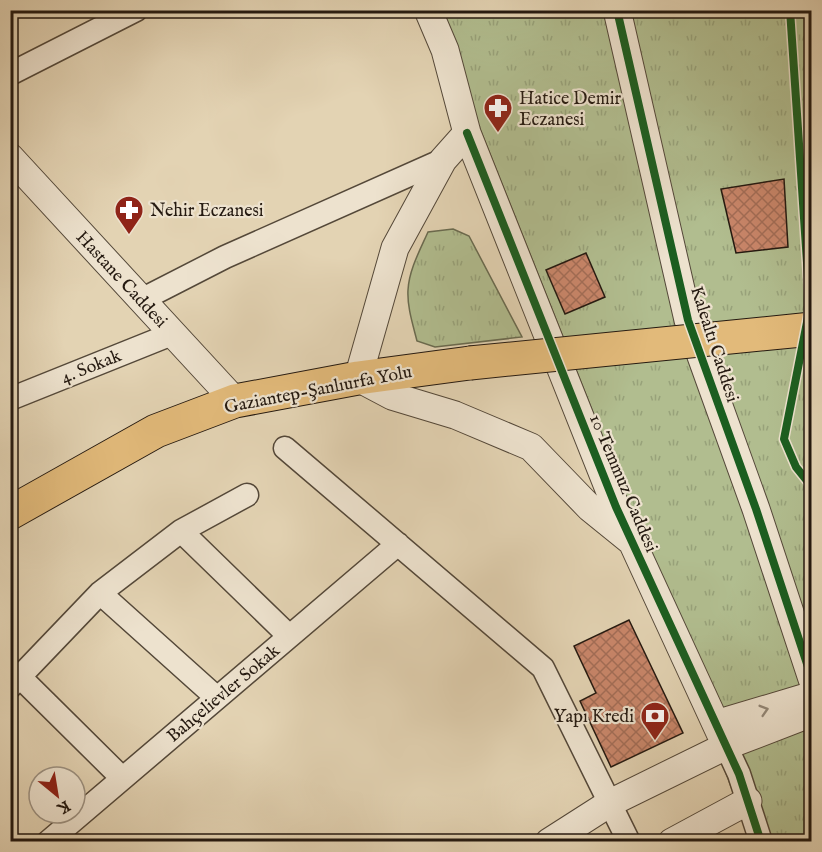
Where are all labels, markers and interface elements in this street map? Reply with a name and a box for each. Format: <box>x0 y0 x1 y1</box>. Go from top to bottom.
place label: Hatice Demir Eczanesi <box>519 88 622 132</box>
pharmacy icon: Hatice Demir Eczanesi <box>482 92 514 134</box>
pharmacy icon: Nehir Eczanesi <box>113 194 145 236</box>
place label: Nehir Eczanesi <box>150 200 264 223</box>
street label: Hastane Caddesi <box>70 227 172 334</box>
street label: Kalealtı Caddesi <box>684 283 743 406</box>
street label: 4. Sokak <box>58 345 125 390</box>
street label: Gaziantep-Şanlıurfa Yolu <box>223 361 414 420</box>
street label: 10 Temmuz Caddesi <box>583 411 662 556</box>
street label: Bahçelievler Sokak <box>163 640 285 748</box>
bank icon: Yapı Kredi <box>639 700 671 742</box>
one-way arrow <box>758 705 769 717</box>
place label: Yapı Kredi <box>554 706 634 729</box>
north arrow <box>27 765 87 825</box>
text: K <box>52 795 74 819</box>

